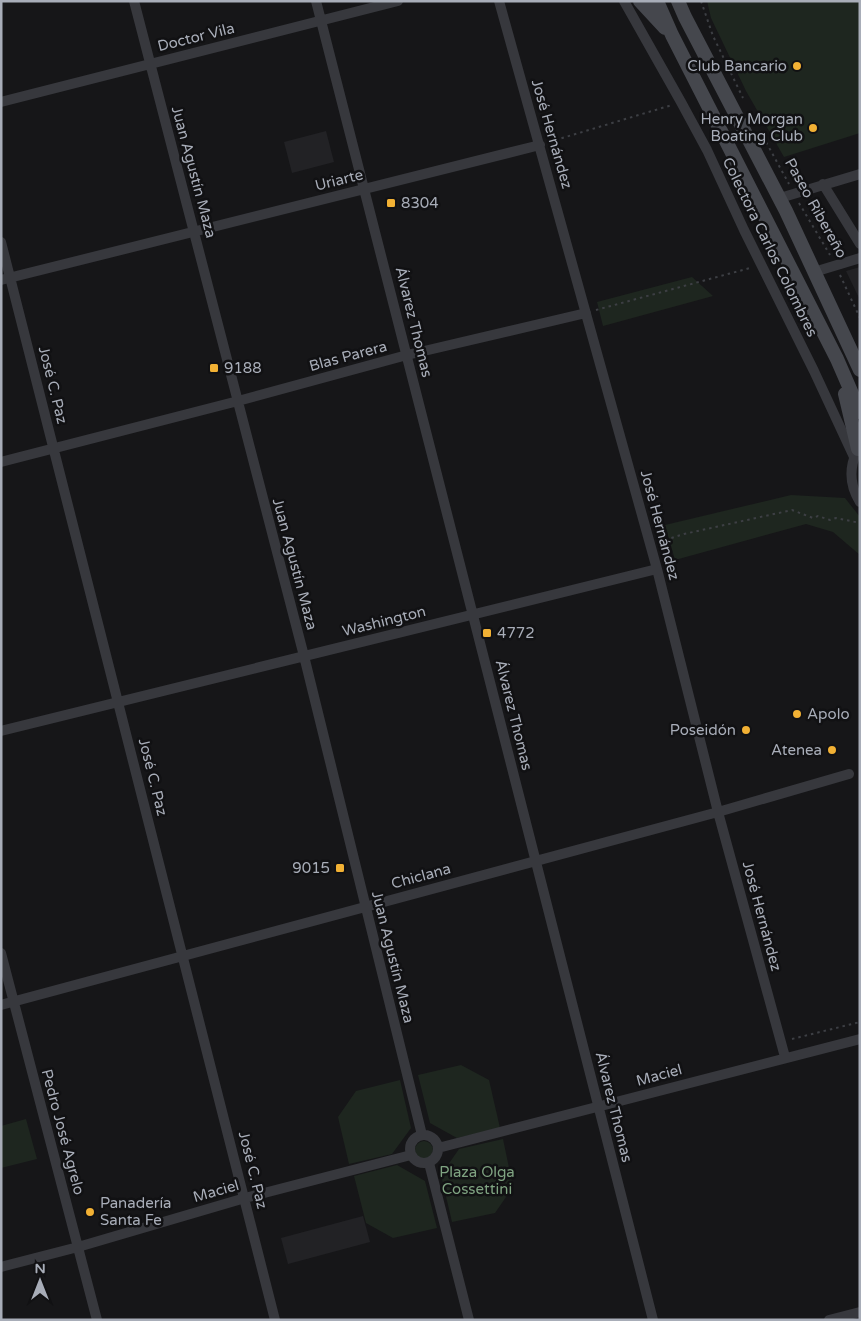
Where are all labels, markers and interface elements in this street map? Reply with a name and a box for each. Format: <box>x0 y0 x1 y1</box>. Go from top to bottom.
street label: Doctor Vila <box>156 19 236 55</box>
place label: Club Bancario <box>687 57 787 75</box>
marker: Club Bancario <box>791 60 803 72</box>
street label: José Hernández <box>528 77 576 191</box>
street label: Juan Agustín Maza <box>168 104 220 240</box>
place label: Henry Morgan Boating Club <box>701 110 803 145</box>
marker: Henry Morgan Boating Club <box>807 122 819 134</box>
street label: Colectora Carlos Colombres <box>719 154 821 340</box>
street label: Paseo Ribereño <box>781 155 851 261</box>
street label: Uriarte <box>313 165 365 195</box>
place label: 8304 <box>401 194 439 212</box>
marker: 8304 <box>385 197 397 209</box>
street label: Álvarez Thomas <box>392 265 436 379</box>
street label: Blas Parera <box>307 337 389 375</box>
street label: José C. Paz <box>35 344 71 426</box>
place label: 9188 <box>224 359 262 377</box>
marker: 9188 <box>208 362 220 374</box>
street label: José Hernández <box>637 468 683 582</box>
street label: Juan Agustín Maza <box>269 496 321 632</box>
street label: Washington <box>340 602 428 640</box>
place label: 4772 <box>497 624 535 642</box>
marker: 4772 <box>481 627 493 639</box>
street label: Álvarez Thomas <box>492 658 536 772</box>
place label: Apolo <box>807 705 850 723</box>
marker: Apolo <box>791 708 803 720</box>
place label: Poseidón <box>670 721 736 739</box>
marker: Poseidón <box>740 724 752 736</box>
street label: José C. Paz <box>135 736 171 818</box>
place label: Atenea <box>771 741 822 759</box>
marker: Atenea <box>826 744 838 756</box>
place label: 9015 <box>292 859 330 877</box>
street label: Chiclana <box>389 859 453 893</box>
street label: José Hernández <box>739 859 785 973</box>
marker: 9015 <box>334 862 346 874</box>
street label: Juan Agustín Maza <box>368 889 418 1025</box>
street label: Álvarez Thomas <box>592 1050 636 1164</box>
street label: Maciel <box>634 1060 684 1090</box>
street label: Pedro José Agrelo <box>38 1067 88 1197</box>
street label: José C. Paz <box>235 1129 271 1211</box>
park label: Plaza Olga Cossettini <box>439 1163 515 1198</box>
street label: Maciel <box>191 1176 241 1206</box>
place label: Panadería Santa Fe <box>100 1194 172 1229</box>
marker: Panadería Santa Fe <box>84 1206 96 1218</box>
north arrow <box>15 1256 65 1306</box>
text: N <box>34 1260 46 1277</box>

